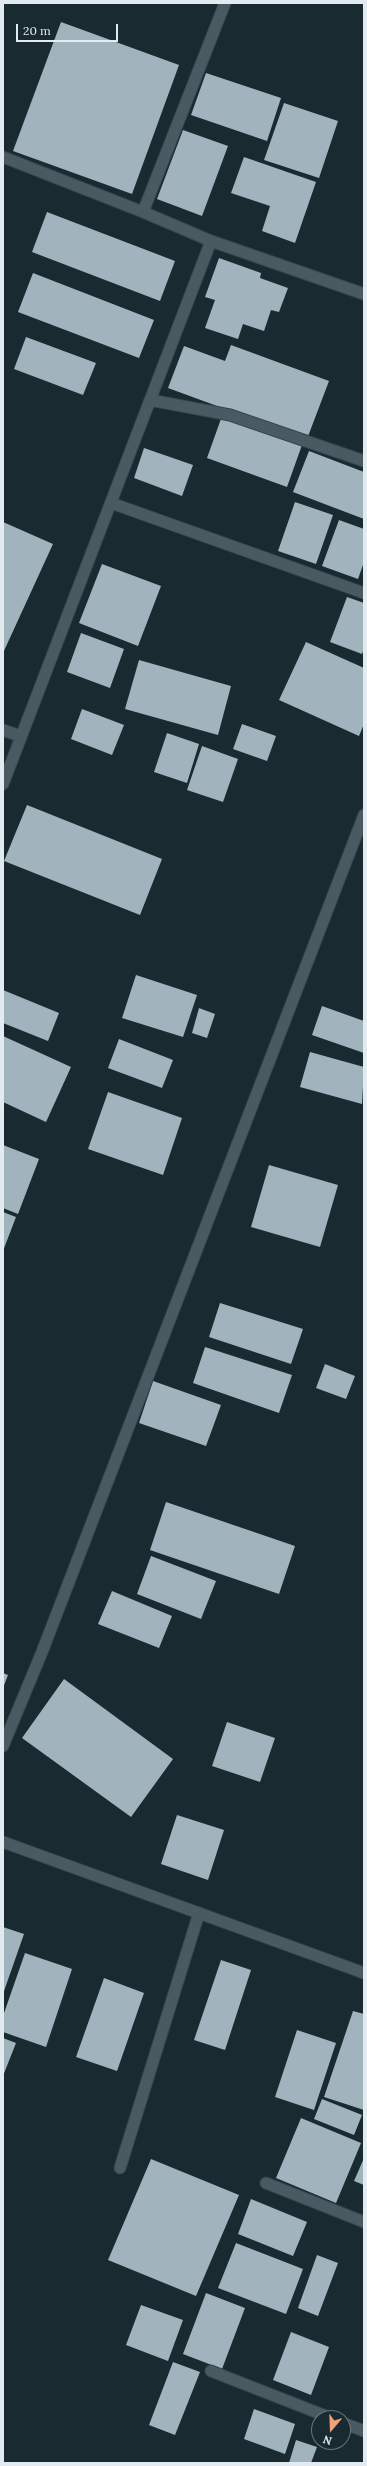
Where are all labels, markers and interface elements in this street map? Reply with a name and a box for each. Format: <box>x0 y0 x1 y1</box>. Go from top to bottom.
scale bar <box>18 16 120 42</box>
text: 20 m <box>23 23 51 38</box>
north arrow <box>311 2410 351 2450</box>
text: N <box>321 2432 334 2448</box>

